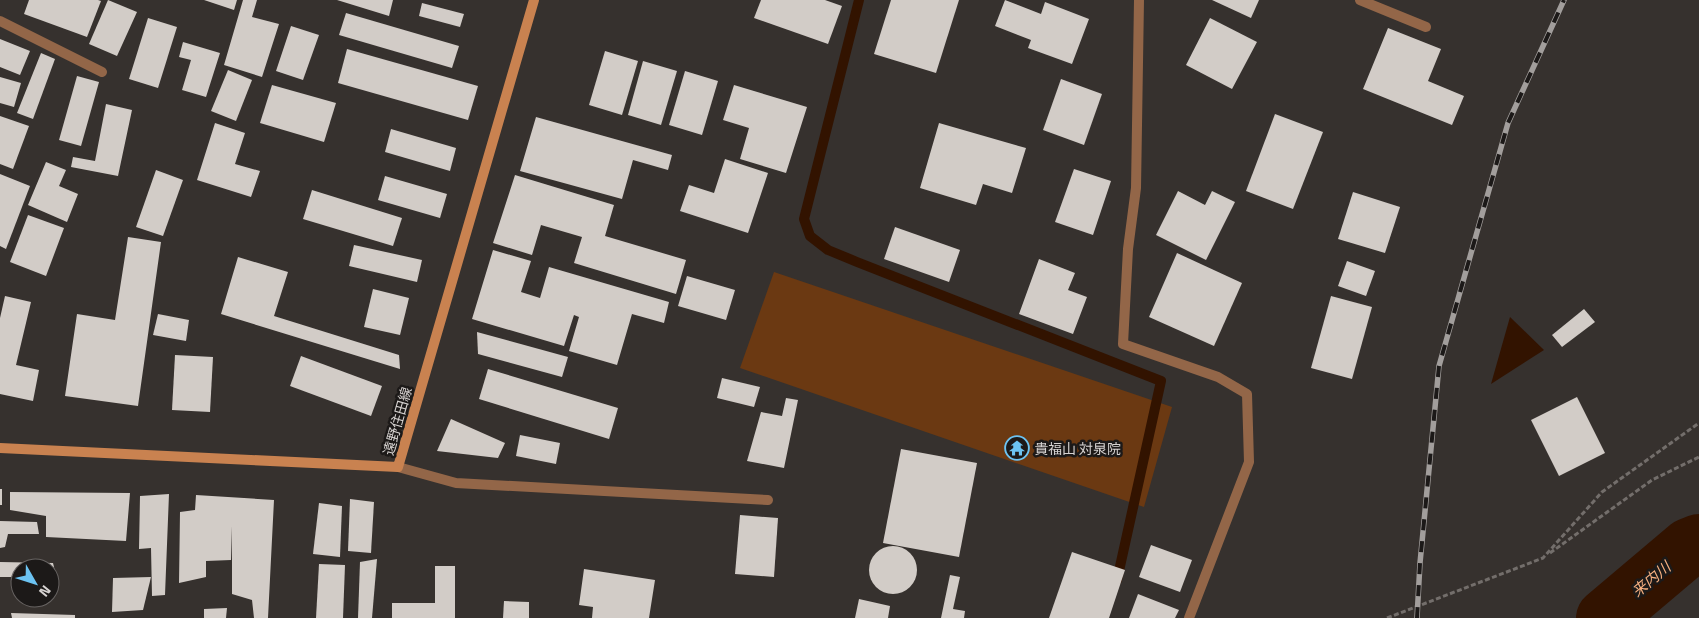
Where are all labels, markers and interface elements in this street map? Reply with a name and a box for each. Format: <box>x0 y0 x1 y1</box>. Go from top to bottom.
street label: 遠野住田線 <box>377 384 417 458</box>
temple icon: 貴福山 対泉院 <box>1004 435 1030 461</box>
place label: 貴福山 対泉院 <box>1034 438 1121 459</box>
water label: 来内川 <box>1626 554 1677 602</box>
north arrow <box>10 558 60 608</box>
text: N <box>34 581 57 602</box>

